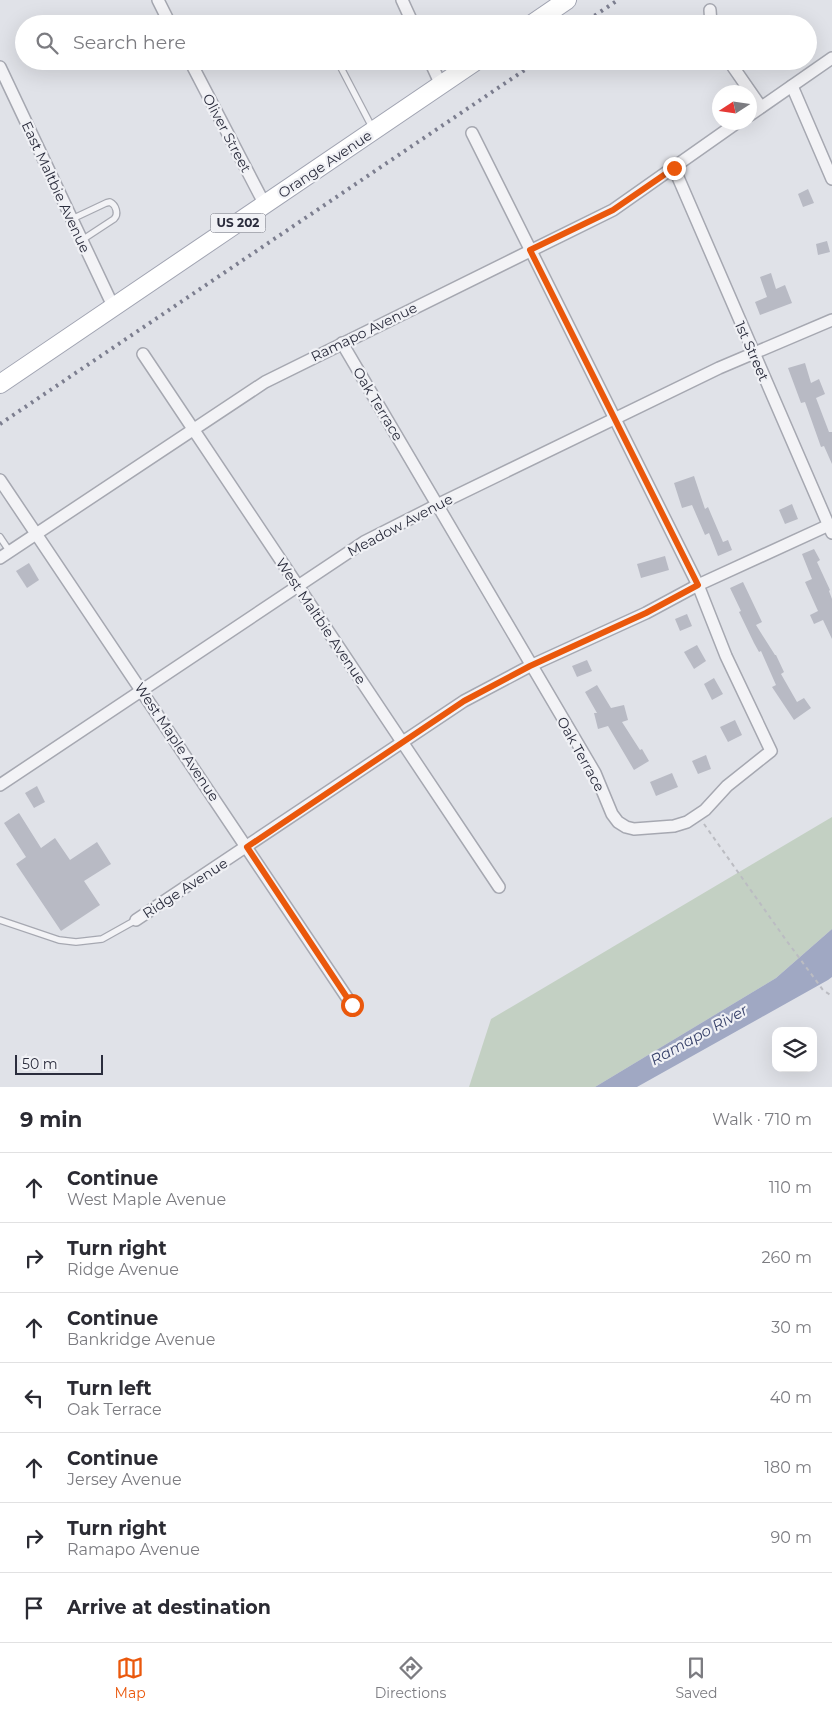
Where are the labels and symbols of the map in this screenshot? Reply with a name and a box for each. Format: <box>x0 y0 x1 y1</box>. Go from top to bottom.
north arrow <box>712 85 757 130</box>
street label: Oliver Street <box>199 90 255 176</box>
street label: East Maltbie Avenue <box>18 118 94 256</box>
street label: Orange Avenue <box>275 126 375 202</box>
route end <box>663 157 686 180</box>
road number: US 202 <box>210 214 266 232</box>
street label: Ramapo Avenue <box>308 298 420 366</box>
street label: 1st Street <box>731 318 773 384</box>
street label: Oak Terrace <box>349 364 407 444</box>
street label: Meadow Avenue <box>344 490 456 560</box>
street label: West Maltbie Avenue <box>272 554 370 688</box>
street label: West Maple Avenue <box>131 679 223 805</box>
street label: Oak Terrace <box>553 713 609 795</box>
street label: Ridge Avenue <box>139 854 231 922</box>
route start <box>341 994 364 1017</box>
water label: Ramapo River <box>647 999 752 1069</box>
scale bar <box>15 1052 102 1075</box>

